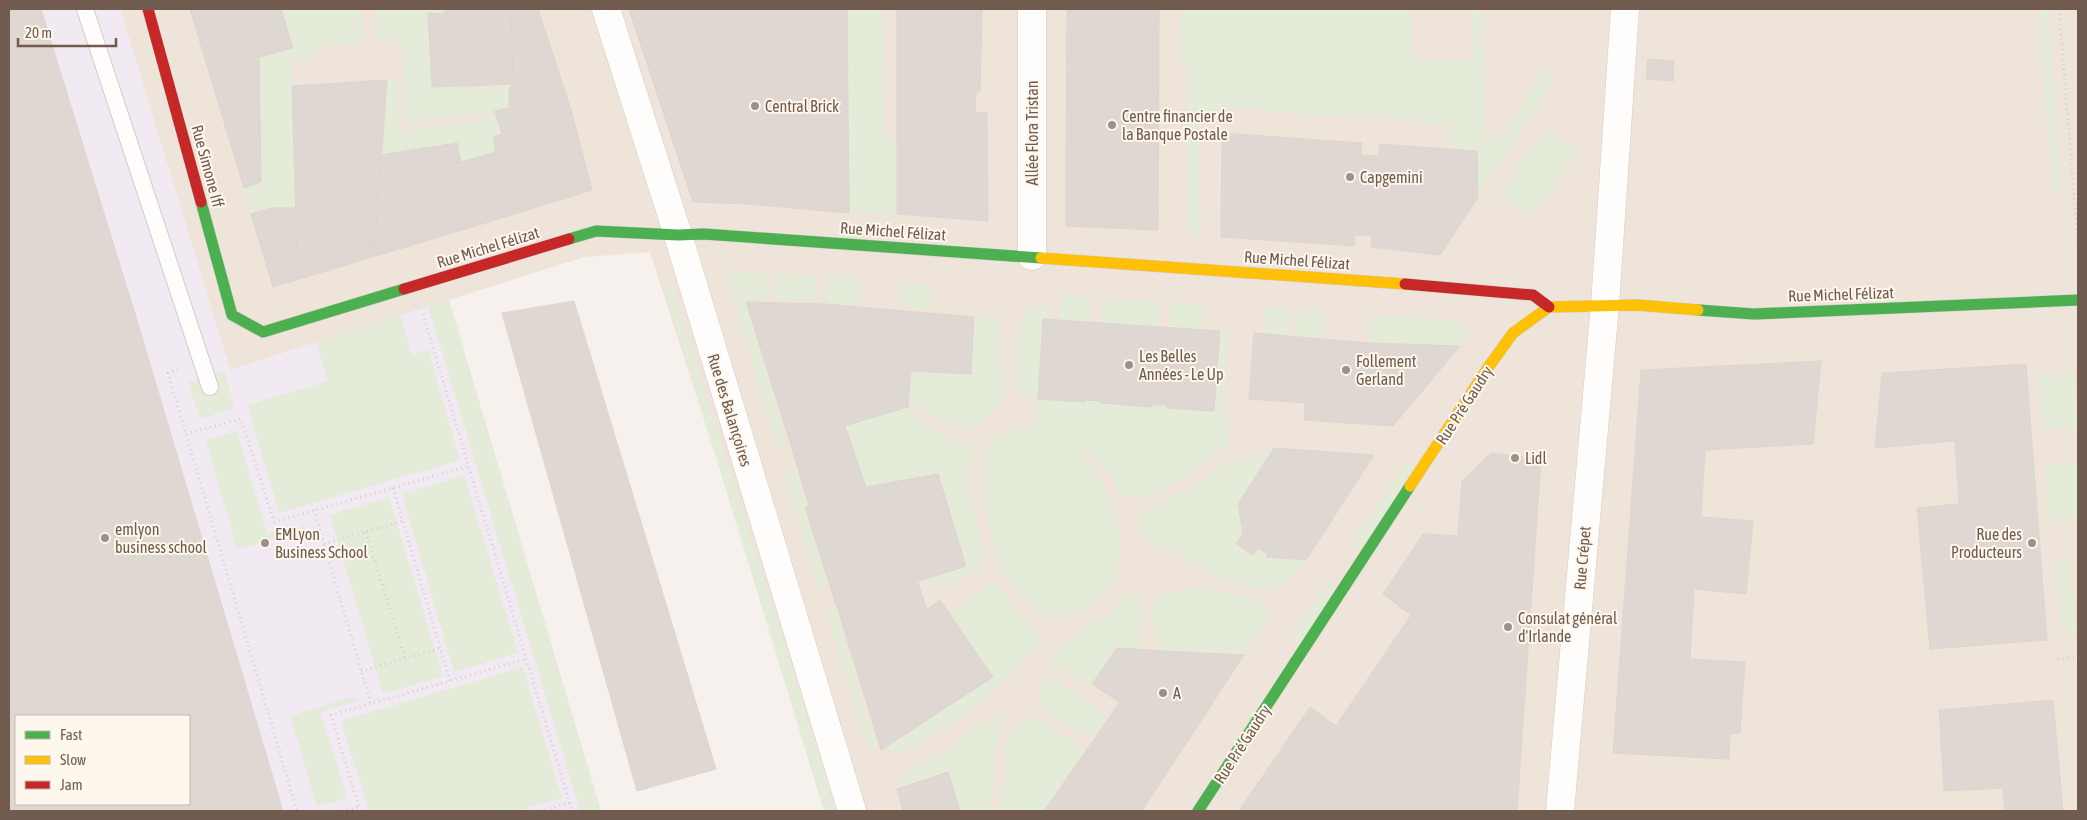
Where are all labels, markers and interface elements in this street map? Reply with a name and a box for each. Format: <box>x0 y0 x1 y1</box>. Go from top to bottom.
scale bar <box>18 15 115 47</box>
text: 20 m <box>25 24 52 41</box>
street label: Allée Flora Tristan <box>1023 81 1041 185</box>
place label: Central Brick <box>765 97 839 115</box>
marker: Central Brick <box>749 100 761 112</box>
place label: Centre financier de la Banque Postale <box>1122 107 1233 144</box>
marker: Centre financier de la Banque Postale <box>1106 119 1118 131</box>
street label: Rue Simone Iff <box>188 123 228 210</box>
place label: Capgemini <box>1360 168 1423 187</box>
marker: Capgemini <box>1344 171 1356 183</box>
street label: Rue Michel Félizat <box>839 218 947 244</box>
street label: Rue Michel Félizat <box>435 223 542 271</box>
street label: Rue Michel Félizat <box>1243 247 1351 273</box>
street label: Rue Michel Félizat <box>1788 283 1895 305</box>
place label: Les Belles Années - Le Up <box>1139 347 1224 384</box>
street label: Rue des Balançoires <box>703 351 756 469</box>
place label: Follement Gerland <box>1356 352 1417 388</box>
marker: Les Belles Années - Le Up <box>1123 359 1135 371</box>
street label: Rue Pré Gaudry <box>1432 362 1497 448</box>
marker: Follement Gerland <box>1340 364 1352 376</box>
place label: Lidl <box>1525 449 1547 467</box>
marker: Lidl <box>1509 452 1521 464</box>
place label: emlyon business school <box>115 520 208 556</box>
place label: EMLyon Business School <box>275 525 369 561</box>
street label: Rue Crépet <box>1570 525 1595 591</box>
place label: Rue des Producteurs <box>1951 525 2022 561</box>
marker: emlyon business school <box>99 532 111 544</box>
marker: EMLyon Business School <box>259 537 271 549</box>
marker: Rue des Producteurs <box>2026 537 2038 549</box>
place label: Consulat général d'Irlande <box>1518 609 1618 645</box>
marker: Consulat général d'Irlande <box>1502 621 1514 633</box>
place label: A <box>1173 684 1181 702</box>
marker: A <box>1157 687 1169 699</box>
street label: Rue Pré Gaudry <box>1210 701 1275 787</box>
legend <box>15 715 190 805</box>
text: Fast <box>60 726 82 743</box>
text: Slow <box>60 751 86 768</box>
text: Jam <box>60 776 83 793</box>

